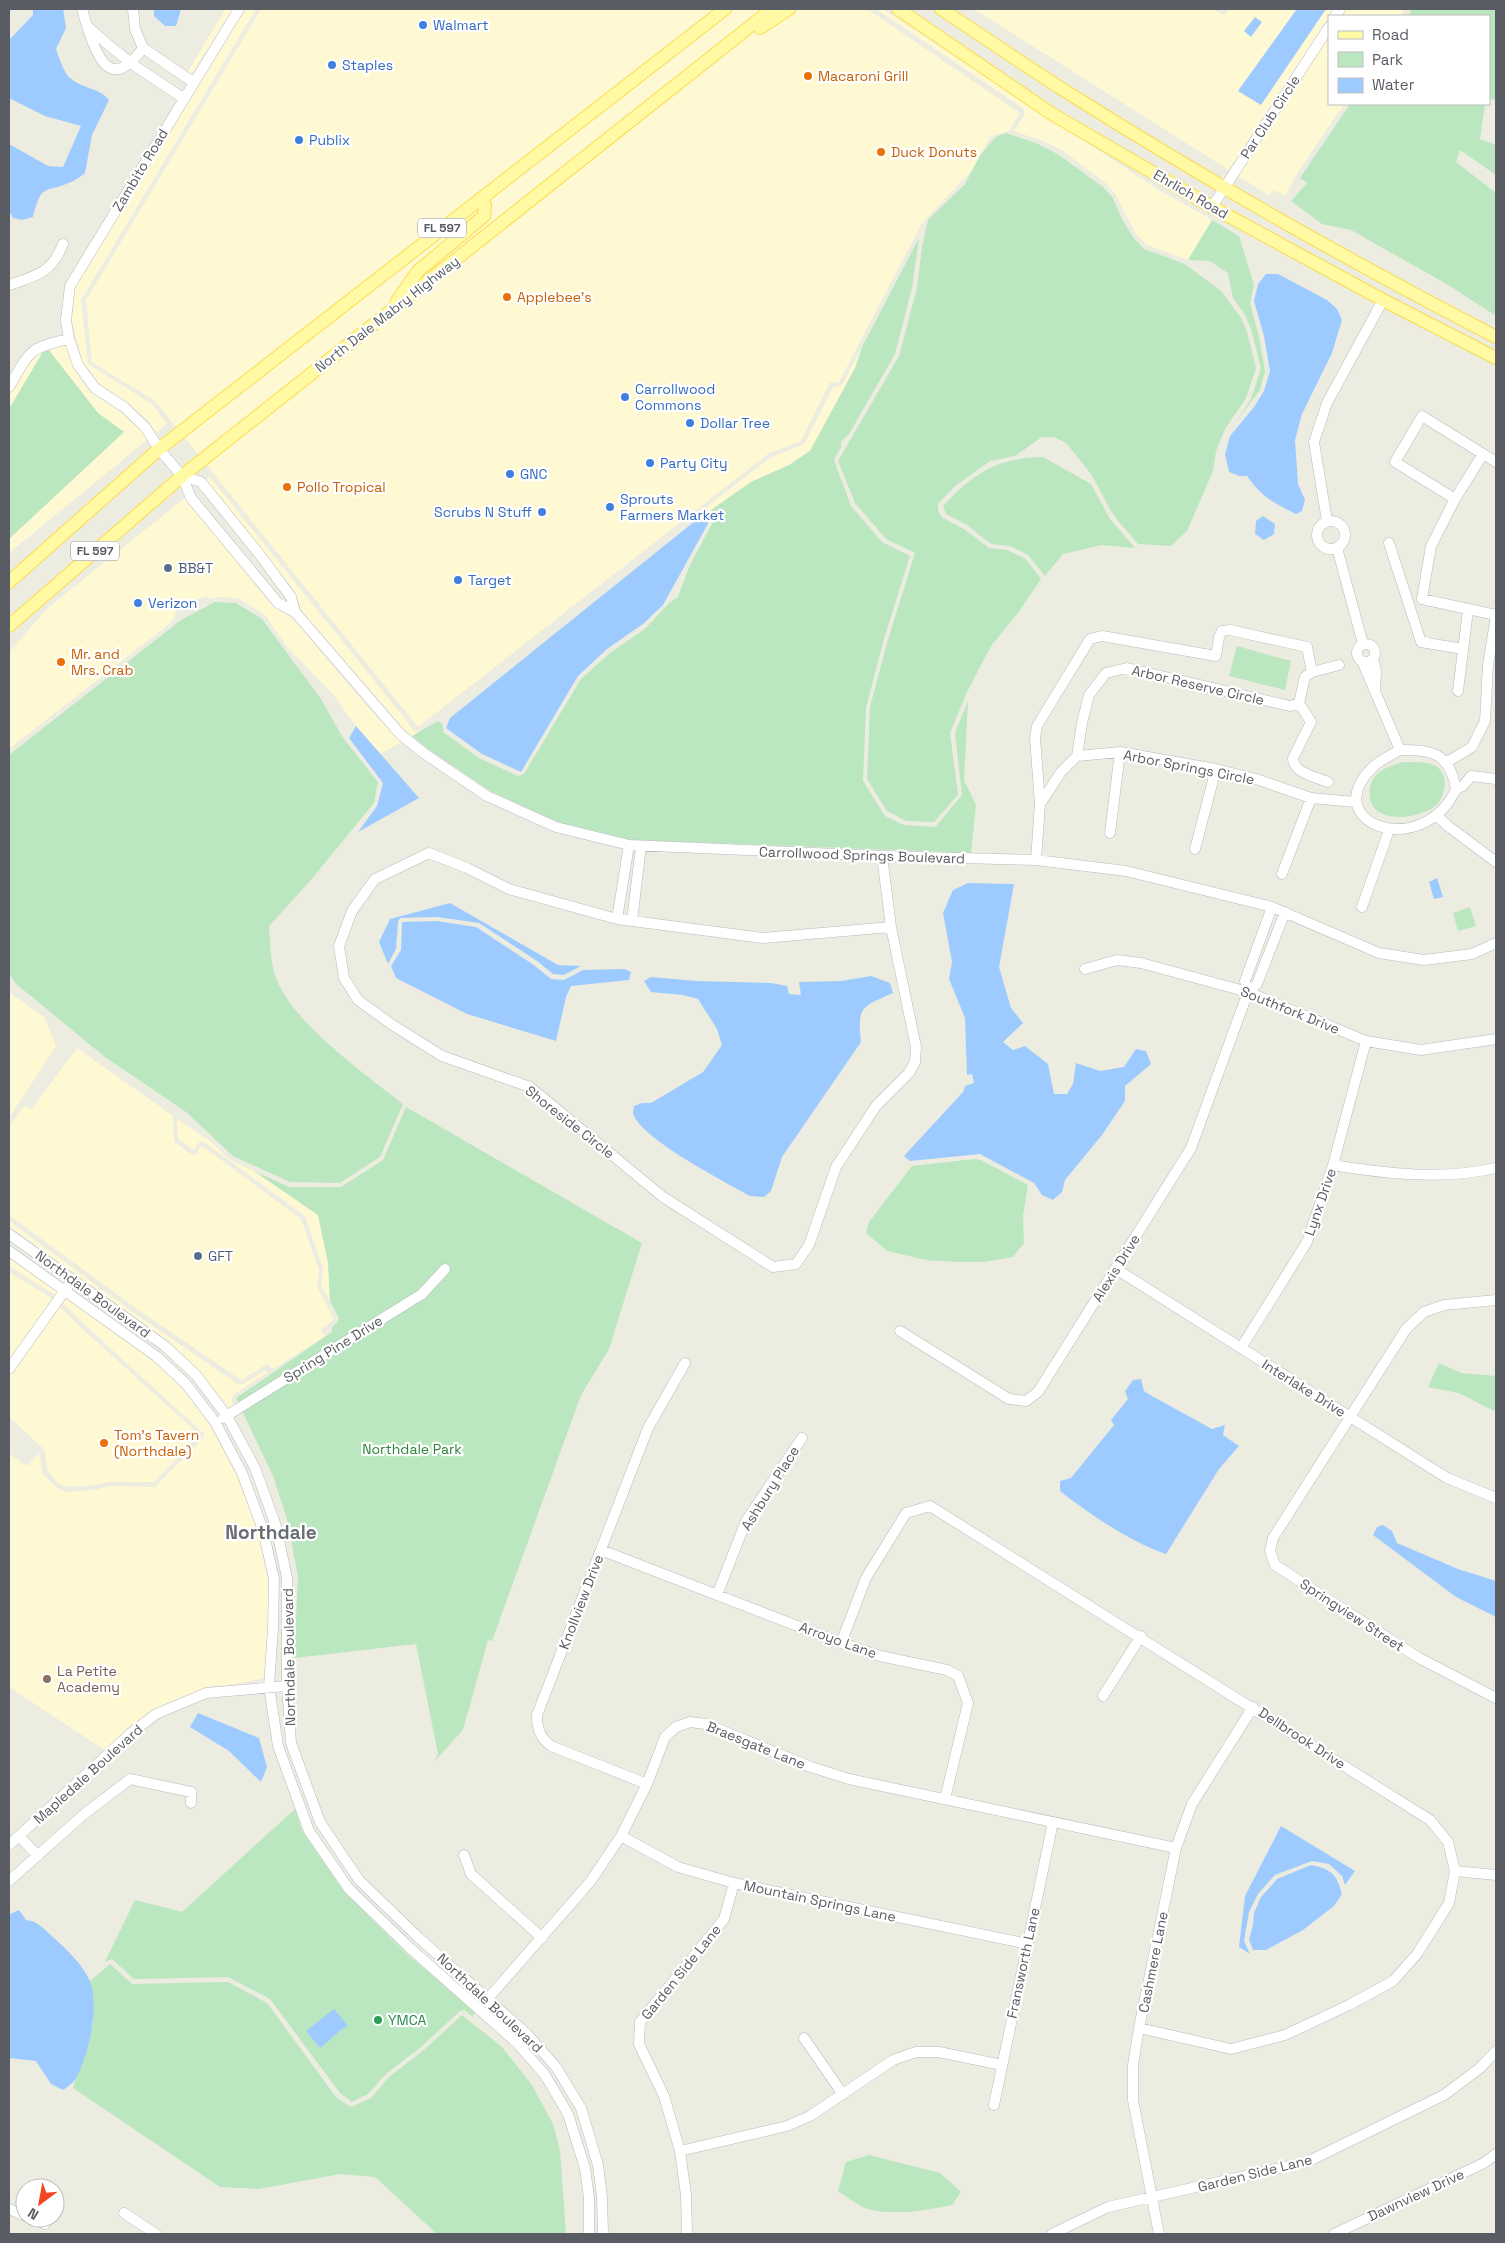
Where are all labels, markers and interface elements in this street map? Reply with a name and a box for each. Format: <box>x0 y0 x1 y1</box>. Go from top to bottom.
legend <box>1328 15 1490 105</box>
place label: Walmart <box>433 16 488 34</box>
marker: Walmart <box>417 19 429 31</box>
text: Road <box>1372 25 1409 44</box>
text: Park <box>1372 50 1403 69</box>
place label: Staples <box>342 56 393 74</box>
marker: Staples <box>326 59 338 71</box>
place label: Macaroni Grill <box>818 67 909 85</box>
marker: Macaroni Grill <box>802 70 814 82</box>
street label: Par Club Circle <box>1236 72 1304 162</box>
text: Water <box>1372 75 1415 94</box>
street label: Zambito Road <box>108 125 172 215</box>
place label: Publix <box>309 131 350 149</box>
marker: Publix <box>293 134 305 146</box>
place label: Duck Donuts <box>891 143 977 161</box>
marker: Duck Donuts <box>875 146 887 158</box>
street label: Ehrlich Road <box>1150 165 1232 223</box>
road number: FL 597 <box>418 218 466 238</box>
street label: North Dale Mabry Highway <box>311 252 463 376</box>
place label: Applebee's <box>517 288 592 306</box>
marker: Applebee's <box>501 291 513 303</box>
place label: Carrollwood Commons <box>635 380 715 414</box>
marker: Carrollwood Commons <box>619 391 631 403</box>
place label: Dollar Tree <box>700 414 770 432</box>
marker: Dollar Tree <box>684 417 696 429</box>
place label: Party City <box>660 454 728 472</box>
marker: Party City <box>644 457 656 469</box>
place label: GNC <box>520 465 548 483</box>
marker: GNC <box>504 468 516 480</box>
place label: Pollo Tropical <box>297 478 386 496</box>
marker: Pollo Tropical <box>281 481 293 493</box>
place label: Sprouts Farmers Market <box>620 490 724 524</box>
marker: Sprouts Farmers Market <box>604 501 616 513</box>
place label: Scrubs N Stuff <box>434 503 532 521</box>
marker: Scrubs N Stuff <box>536 506 548 518</box>
road number: FL 597 <box>71 542 119 560</box>
place label: BB&T <box>178 559 213 577</box>
marker: BB&T <box>162 562 174 574</box>
place label: Target <box>468 571 512 589</box>
marker: Target <box>452 574 464 586</box>
place label: Verizon <box>148 594 197 612</box>
marker: Verizon <box>132 597 144 609</box>
place label: Mr. and Mrs. Crab <box>71 645 133 679</box>
marker: Mr. and Mrs. Crab <box>55 656 67 668</box>
street label: Arbor Reserve Circle <box>1130 661 1266 709</box>
street label: Arbor Springs Circle <box>1122 745 1256 789</box>
street label: Carrollwood Springs Boulevard <box>759 842 965 868</box>
street label: Southfork Drive <box>1238 982 1342 1038</box>
street label: Shoreside Circle <box>522 1082 618 1162</box>
street label: Lynx Drive <box>1300 1166 1340 1238</box>
street label: Alexis Drive <box>1088 1231 1144 1305</box>
street label: Northdale Boulevard <box>32 1246 154 1342</box>
place label: GFT <box>208 1247 233 1265</box>
marker: GFT <box>192 1250 204 1262</box>
street label: Spring Pine Drive <box>280 1311 386 1387</box>
street label: Interlake Drive <box>1259 1355 1349 1421</box>
place label: Tom's Tavern (Northdale) <box>114 1426 199 1460</box>
marker: Tom's Tavern (Northdale) <box>98 1437 110 1449</box>
park label: Northdale Park <box>362 1440 462 1458</box>
street label: Ashbury Place <box>737 1442 803 1534</box>
district label: Northdale <box>225 1520 317 1545</box>
street label: Knollview Drive <box>555 1552 607 1652</box>
street label: Springview Street <box>1297 1575 1407 1655</box>
street label: Northdale Boulevard <box>279 1588 299 1726</box>
street label: Arroyo Lane <box>797 1618 879 1662</box>
place label: La Petite Academy <box>57 1662 120 1696</box>
marker: La Petite Academy <box>41 1673 53 1685</box>
street label: Dellbrook Drive <box>1255 1703 1349 1773</box>
street label: Braesgate Lane <box>704 1717 808 1773</box>
street label: Mapledale Boulevard <box>30 1720 146 1828</box>
street label: Mountain Springs Lane <box>742 1876 898 1926</box>
street label: Fransworth Lane <box>1002 1906 1044 2020</box>
street label: Cashmere Lane <box>1134 1910 1172 2014</box>
street label: Garden Side Lane <box>637 1921 725 2023</box>
street label: Northdale Boulevard <box>433 1949 547 2057</box>
place label: YMCA <box>388 2011 427 2029</box>
marker: YMCA <box>372 2014 384 2026</box>
street label: Garden Side Lane <box>1196 2150 1314 2196</box>
street label: Dawnview Drive <box>1365 2165 1467 2225</box>
north arrow <box>15 2178 65 2228</box>
text: N <box>24 2204 42 2224</box>

